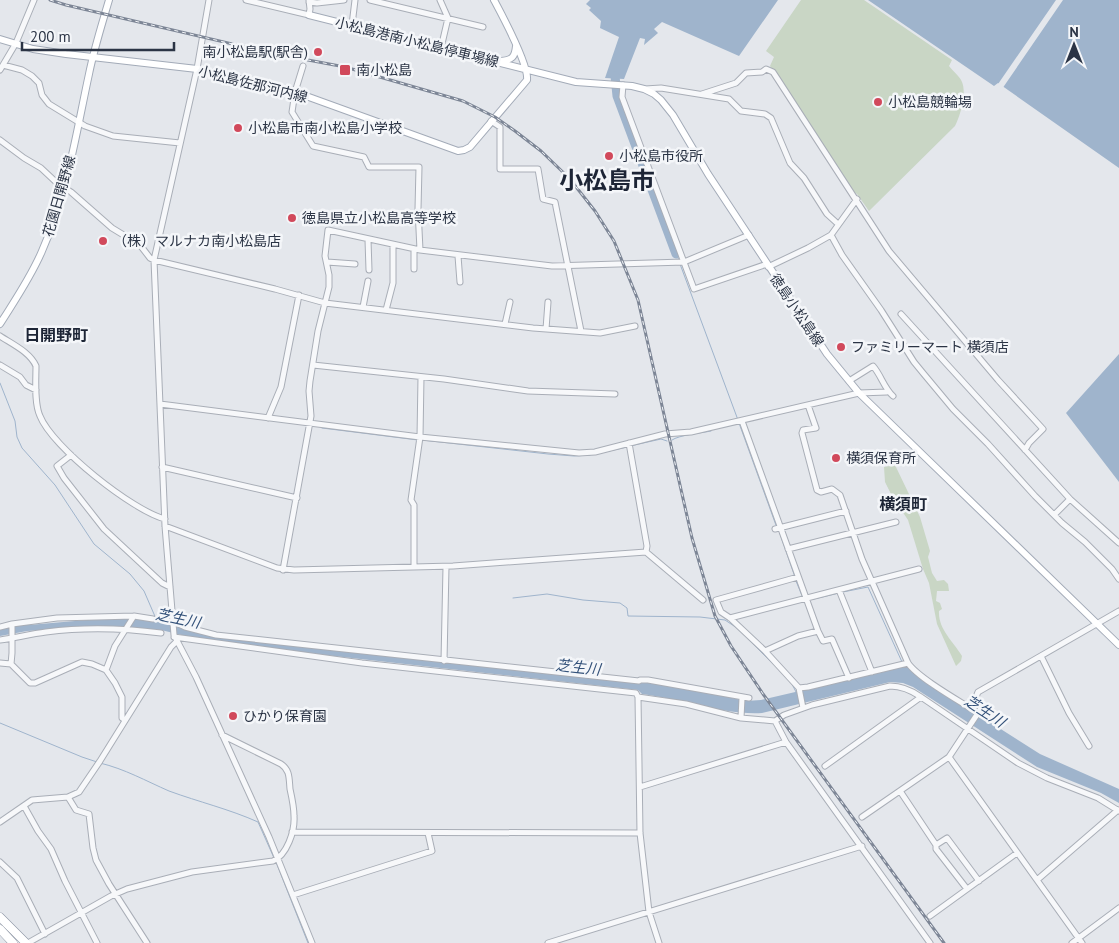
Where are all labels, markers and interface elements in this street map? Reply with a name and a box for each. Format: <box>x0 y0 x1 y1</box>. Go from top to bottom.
street label: 小松島港南小松島停車場線 <box>333 14 501 70</box>
scale bar <box>22 20 175 52</box>
north arrow <box>1049 20 1099 70</box>
text: N <box>1069 23 1079 41</box>
text: 200 m <box>30 27 71 46</box>
place label: 南小松島駅(駅舎) <box>202 43 308 61</box>
marker: 南小松島駅(駅舎) <box>312 46 324 58</box>
street label: 小松島佐那河内線 <box>196 62 310 106</box>
place label: 南小松島 <box>356 62 412 78</box>
marker: 南小松島 <box>338 63 352 77</box>
place label: 小松島競輪場 <box>888 93 972 111</box>
marker: 小松島競輪場 <box>872 96 884 108</box>
place label: 小松島市南小松島小学校 <box>248 119 402 137</box>
marker: 小松島市南小松島小学校 <box>232 122 244 134</box>
place label: 小松島市役所 <box>619 147 703 165</box>
marker: 小松島市役所 <box>603 150 615 162</box>
street label: 花園日開野線 <box>39 153 79 239</box>
district label: 小松島市 <box>559 165 655 196</box>
place label: 徳島県立小松島高等学校 <box>302 209 456 227</box>
marker: 徳島県立小松島高等学校 <box>286 212 298 224</box>
place label: （株）マルナカ南小松島店 <box>113 232 281 250</box>
marker: （株）マルナカ南小松島店 <box>97 235 109 247</box>
street label: 徳島小松島線 <box>766 270 828 350</box>
district label: 日開野町 <box>24 325 88 345</box>
place label: ファミリーマート 横須店 <box>851 338 1009 356</box>
marker: ファミリーマート 横須店 <box>835 341 847 353</box>
place label: 横須保育所 <box>846 449 916 467</box>
marker: 横須保育所 <box>830 452 842 464</box>
district label: 横須町 <box>879 494 927 514</box>
water label: 芝生川 <box>154 604 204 632</box>
water label: 芝生川 <box>555 655 603 679</box>
water label: 芝生川 <box>961 691 1011 732</box>
place label: ひかり保育園 <box>243 707 327 725</box>
marker: ひかり保育園 <box>227 710 239 722</box>

